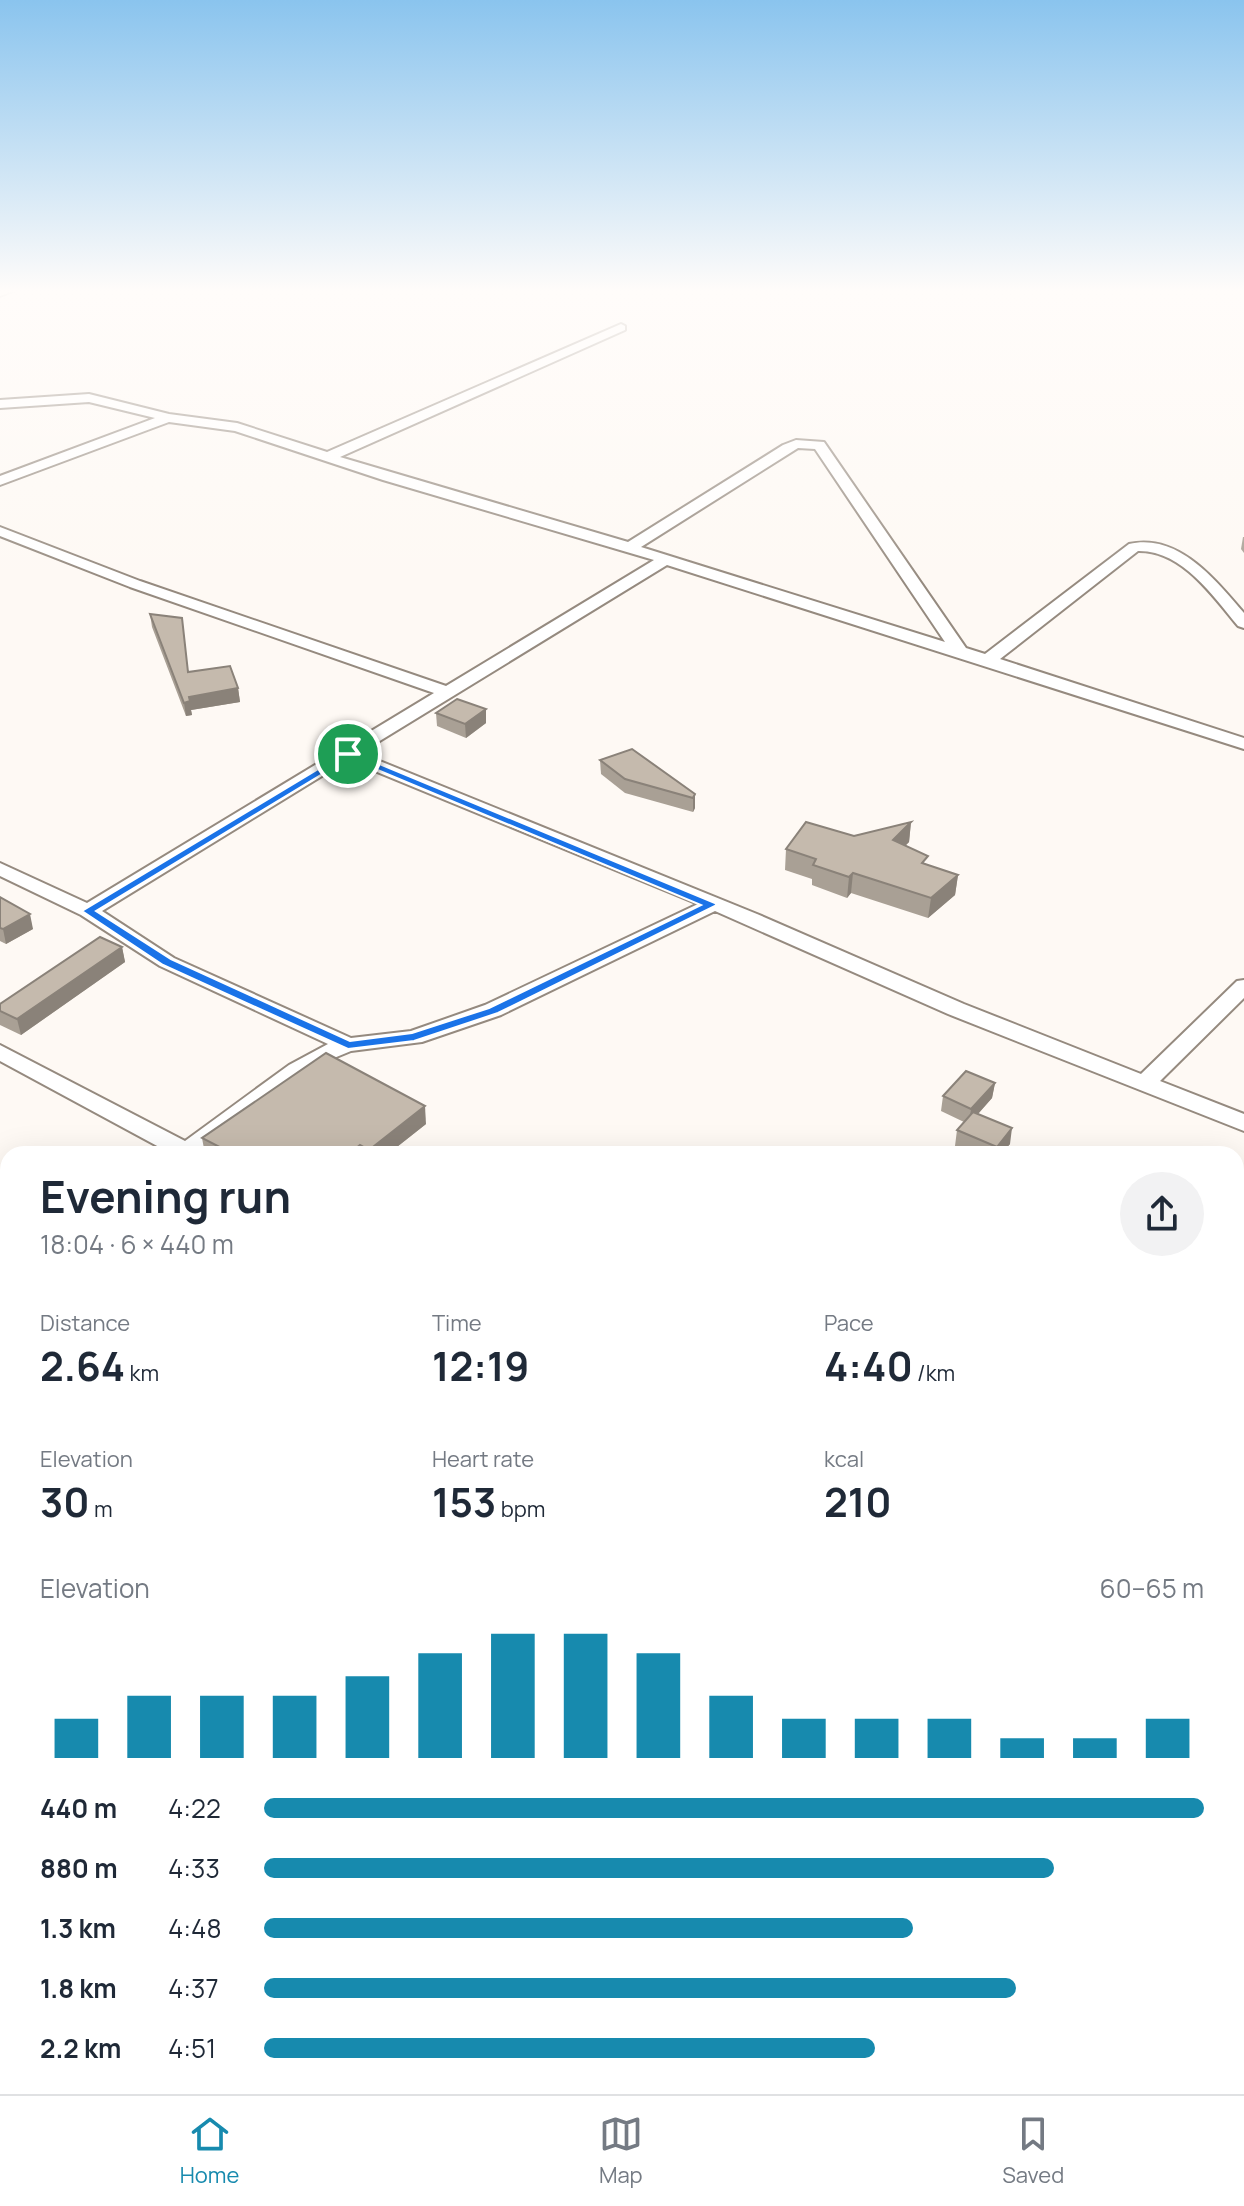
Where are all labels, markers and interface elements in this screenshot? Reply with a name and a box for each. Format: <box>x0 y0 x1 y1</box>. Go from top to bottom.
pin <box>314 720 382 788</box>
icon: arrive <box>326 732 370 776</box>
text: Evening run <box>40 1166 291 1226</box>
button: share <box>1120 1172 1204 1256</box>
text: 18:04 · 6 × 440 m <box>40 1226 234 1262</box>
text: Distance <box>40 1308 130 1338</box>
text: Time <box>432 1308 482 1338</box>
text: Pace <box>824 1308 874 1338</box>
text: 2.64 <box>40 1338 125 1393</box>
text: 12:19 <box>432 1338 529 1393</box>
text: 4:40 <box>824 1338 913 1393</box>
text: km <box>125 1358 159 1388</box>
text: /km <box>913 1358 955 1388</box>
text: Elevation <box>40 1444 133 1474</box>
text: Heart rate <box>432 1444 534 1474</box>
text: kcal <box>824 1444 864 1474</box>
text: 30 <box>40 1474 90 1529</box>
text: 153 <box>432 1474 496 1529</box>
text: 210 <box>824 1474 892 1529</box>
text: m <box>90 1494 113 1524</box>
text: bpm <box>496 1494 545 1524</box>
text: Elevation <box>40 1570 150 1606</box>
text: 60–65 m <box>1100 1570 1204 1606</box>
text: 440 m <box>40 1790 117 1826</box>
text: 4:22 <box>168 1790 221 1826</box>
text: 880 m <box>40 1850 118 1886</box>
text: 4:33 <box>168 1850 220 1886</box>
text: 1.3 km <box>40 1910 116 1946</box>
text: 4:48 <box>168 1910 222 1946</box>
text: 1.8 km <box>40 1970 117 2006</box>
text: 4:37 <box>168 1970 219 2006</box>
text: 2.2 km <box>40 2030 121 2066</box>
text: 4:51 <box>168 2030 216 2066</box>
tab: Home <box>180 2112 239 2190</box>
tab: Map <box>599 2112 643 2190</box>
tab: Saved <box>1002 2112 1064 2190</box>

